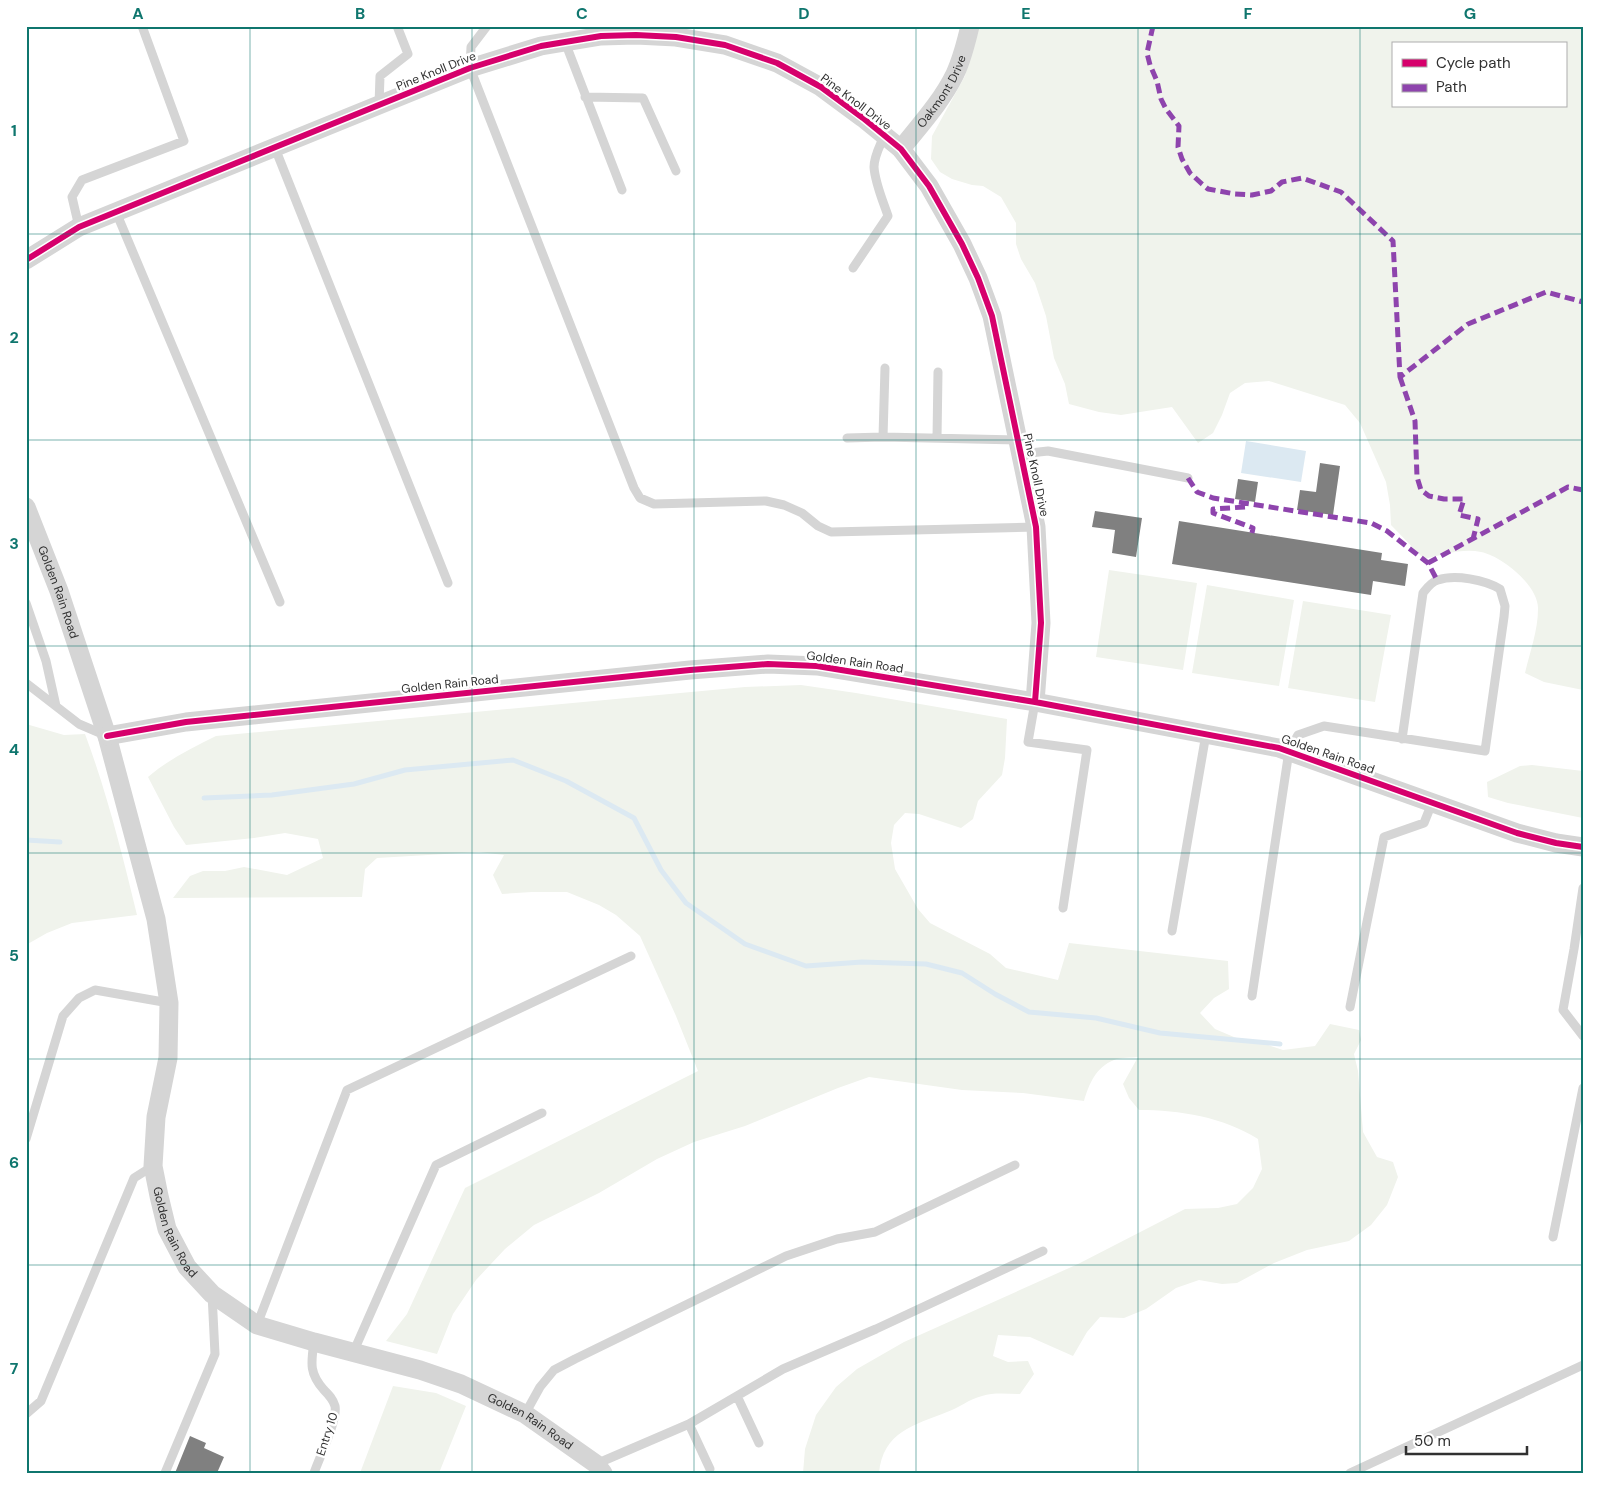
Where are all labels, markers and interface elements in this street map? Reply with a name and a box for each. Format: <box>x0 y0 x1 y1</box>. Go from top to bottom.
text: A <box>132 3 144 24</box>
text: B <box>355 3 365 24</box>
text: C <box>576 3 588 24</box>
text: D <box>798 3 810 24</box>
text: E <box>1021 3 1031 24</box>
text: F <box>1244 3 1253 24</box>
text: G <box>1464 3 1476 24</box>
legend <box>1392 42 1566 108</box>
street label: Pine Knoll Drive <box>394 48 478 94</box>
street label: Oakmont Drive <box>913 53 970 131</box>
text: Cycle path <box>1436 53 1511 73</box>
street label: Pine Knoll Drive <box>817 70 895 134</box>
text: Path <box>1436 77 1467 97</box>
text: 1 <box>11 120 17 141</box>
text: 2 <box>9 327 19 348</box>
street label: Pine Knoll Drive <box>1019 432 1053 518</box>
text: 3 <box>9 533 19 554</box>
street label: Golden Rain Road <box>34 543 82 641</box>
street label: Golden Rain Road <box>806 647 904 677</box>
street label: Golden Rain Road <box>401 671 499 697</box>
street label: Golden Rain Road <box>1279 731 1377 777</box>
text: 4 <box>9 739 19 760</box>
text: 5 <box>9 945 19 966</box>
text: 6 <box>9 1152 19 1173</box>
street label: Golden Rain Road <box>149 1185 201 1281</box>
text: 7 <box>10 1358 19 1379</box>
street label: Golden Rain Road <box>485 1389 576 1453</box>
street label: Entry 10 <box>312 1410 342 1458</box>
scale bar <box>1406 1424 1528 1456</box>
text: 50 m <box>1414 1431 1451 1451</box>

